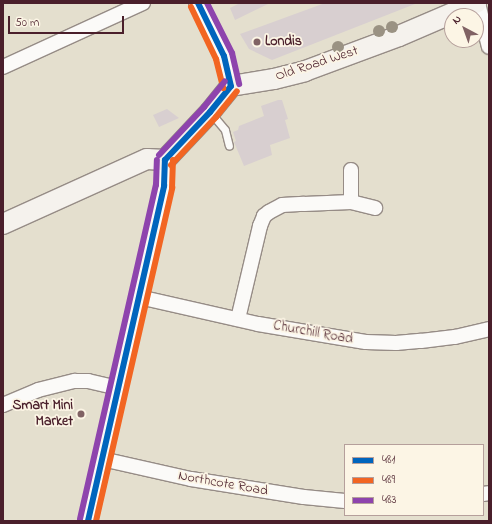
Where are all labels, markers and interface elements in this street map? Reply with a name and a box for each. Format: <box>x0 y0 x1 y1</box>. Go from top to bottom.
scale bar <box>10 8 126 34</box>
north arrow <box>444 8 484 48</box>
text: N <box>449 11 465 28</box>
text: 50 m <box>15 14 39 32</box>
place label: Londis <box>265 34 302 50</box>
marker: Londis <box>252 37 262 47</box>
street label: Old Road West <box>274 43 360 85</box>
street label: Churchill Road <box>272 318 354 348</box>
place label: Smart Mini Market <box>13 398 73 430</box>
marker: Smart Mini Market <box>76 409 86 419</box>
legend <box>344 444 484 516</box>
text: 481 <box>382 451 395 469</box>
street label: Northcote Road <box>177 468 269 500</box>
text: 489 <box>382 471 395 489</box>
text: 483 <box>382 491 396 509</box>

